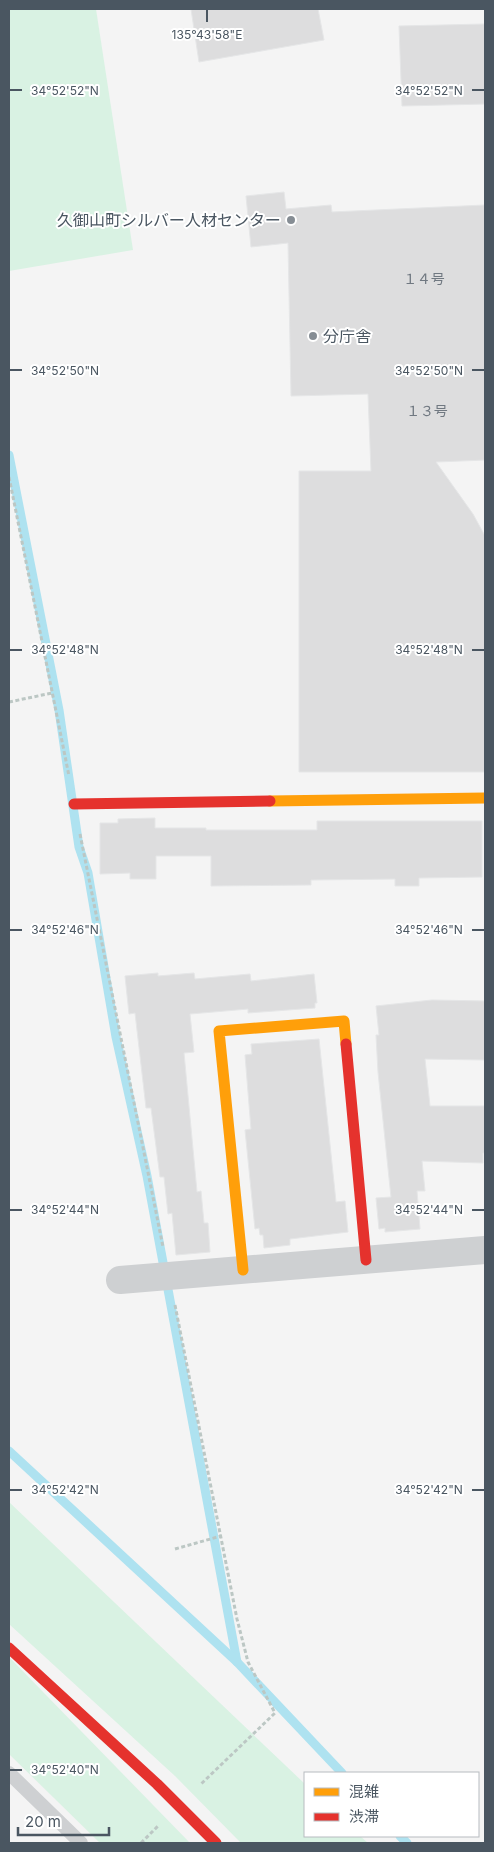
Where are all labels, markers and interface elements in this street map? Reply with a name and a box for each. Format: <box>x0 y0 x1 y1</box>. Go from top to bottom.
text: 135°43'58"E <box>172 27 242 42</box>
text: 34°52'52"N <box>31 83 99 98</box>
text: 34°52'52"N <box>395 83 463 98</box>
place label: 久御山町シルバー人材センター <box>57 210 281 230</box>
marker: 久御山町シルバー人材センター <box>285 214 297 226</box>
house number: １４号 <box>403 270 445 287</box>
place label: 分庁舎 <box>323 326 371 346</box>
marker: 分庁舎 <box>307 330 319 342</box>
text: 34°52'50"N <box>31 363 99 378</box>
text: 34°52'50"N <box>395 363 463 378</box>
house number: １３号 <box>406 402 448 419</box>
text: 34°52'48"N <box>31 642 99 657</box>
text: 34°52'48"N <box>395 642 463 657</box>
text: 34°52'46"N <box>31 922 99 937</box>
text: 34°52'46"N <box>395 922 463 937</box>
text: 34°52'44"N <box>31 1202 99 1217</box>
text: 34°52'44"N <box>395 1202 463 1217</box>
text: 34°52'42"N <box>31 1482 99 1497</box>
text: 34°52'42"N <box>395 1482 463 1497</box>
text: 34°52'40"N <box>31 1762 99 1777</box>
legend <box>304 1772 479 1837</box>
text: 混雑 <box>349 1782 379 1801</box>
scale bar <box>18 1804 109 1836</box>
text: 渋滞 <box>349 1807 379 1826</box>
text: 20 m <box>25 1812 61 1831</box>

